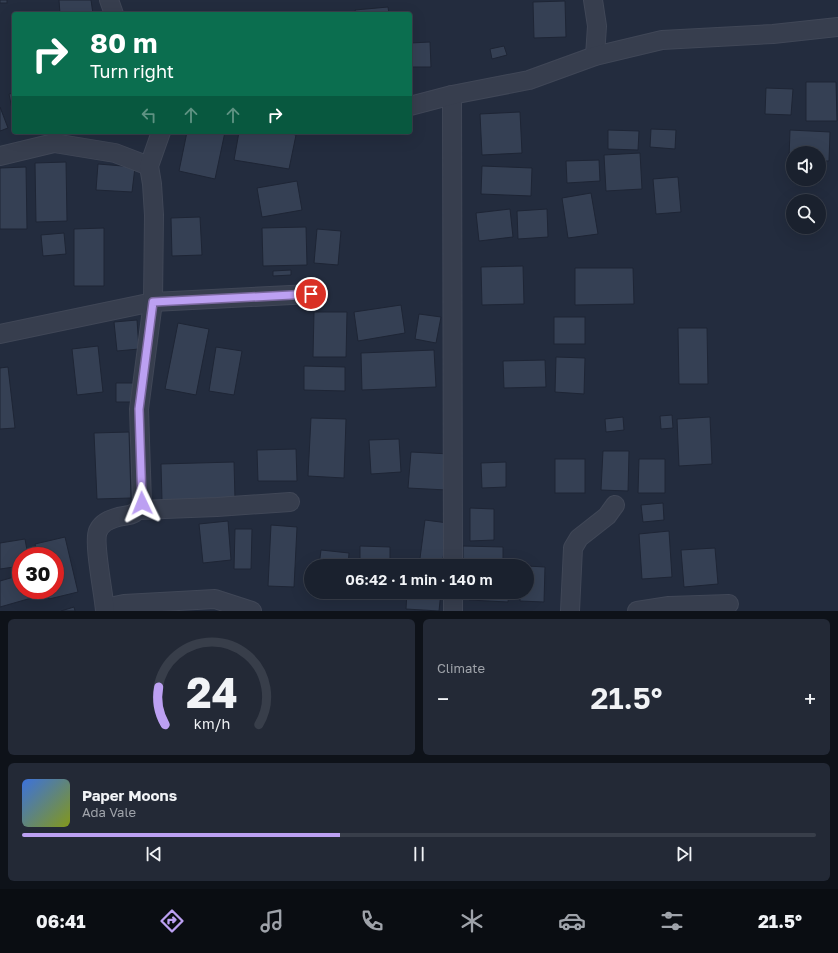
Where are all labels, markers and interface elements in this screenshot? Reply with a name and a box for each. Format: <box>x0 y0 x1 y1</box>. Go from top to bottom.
text: 80 m <box>90 26 158 59</box>
icon: right <box>24 28 76 80</box>
text: Turn right <box>90 60 174 82</box>
icon: left <box>138 104 160 126</box>
icon: ahead <box>180 104 202 126</box>
icon: ahead <box>222 104 244 126</box>
icon: right <box>264 104 286 126</box>
map controls <box>786 146 826 234</box>
button: sound <box>786 146 826 186</box>
button: search <box>786 194 826 234</box>
pin <box>294 277 328 311</box>
icon: arrive <box>300 283 322 305</box>
position arrow <box>121 482 163 524</box>
speed limit sign: 30 <box>12 547 64 599</box>
text: 06:42 · 1 min · 140 m <box>345 570 493 588</box>
text: Climate <box>437 660 485 676</box>
text: 24 <box>186 667 237 717</box>
text: 21.5° <box>590 680 663 716</box>
text: − <box>437 685 449 712</box>
text: + <box>804 685 816 712</box>
text: km/h <box>193 715 230 732</box>
text: Paper Moons <box>82 786 177 804</box>
text: Ada Vale <box>82 804 136 820</box>
icon: previous <box>143 843 165 865</box>
icon: pause <box>408 843 430 865</box>
icon: next <box>673 843 695 865</box>
icon: directions <box>158 907 186 935</box>
icon: music <box>258 907 286 935</box>
icon: phone <box>358 907 386 935</box>
icon: climate <box>458 907 486 935</box>
icon: car <box>558 907 586 935</box>
icon: filters <box>658 907 686 935</box>
text: 06:41 <box>36 910 85 932</box>
text: 21.5° <box>758 910 802 932</box>

